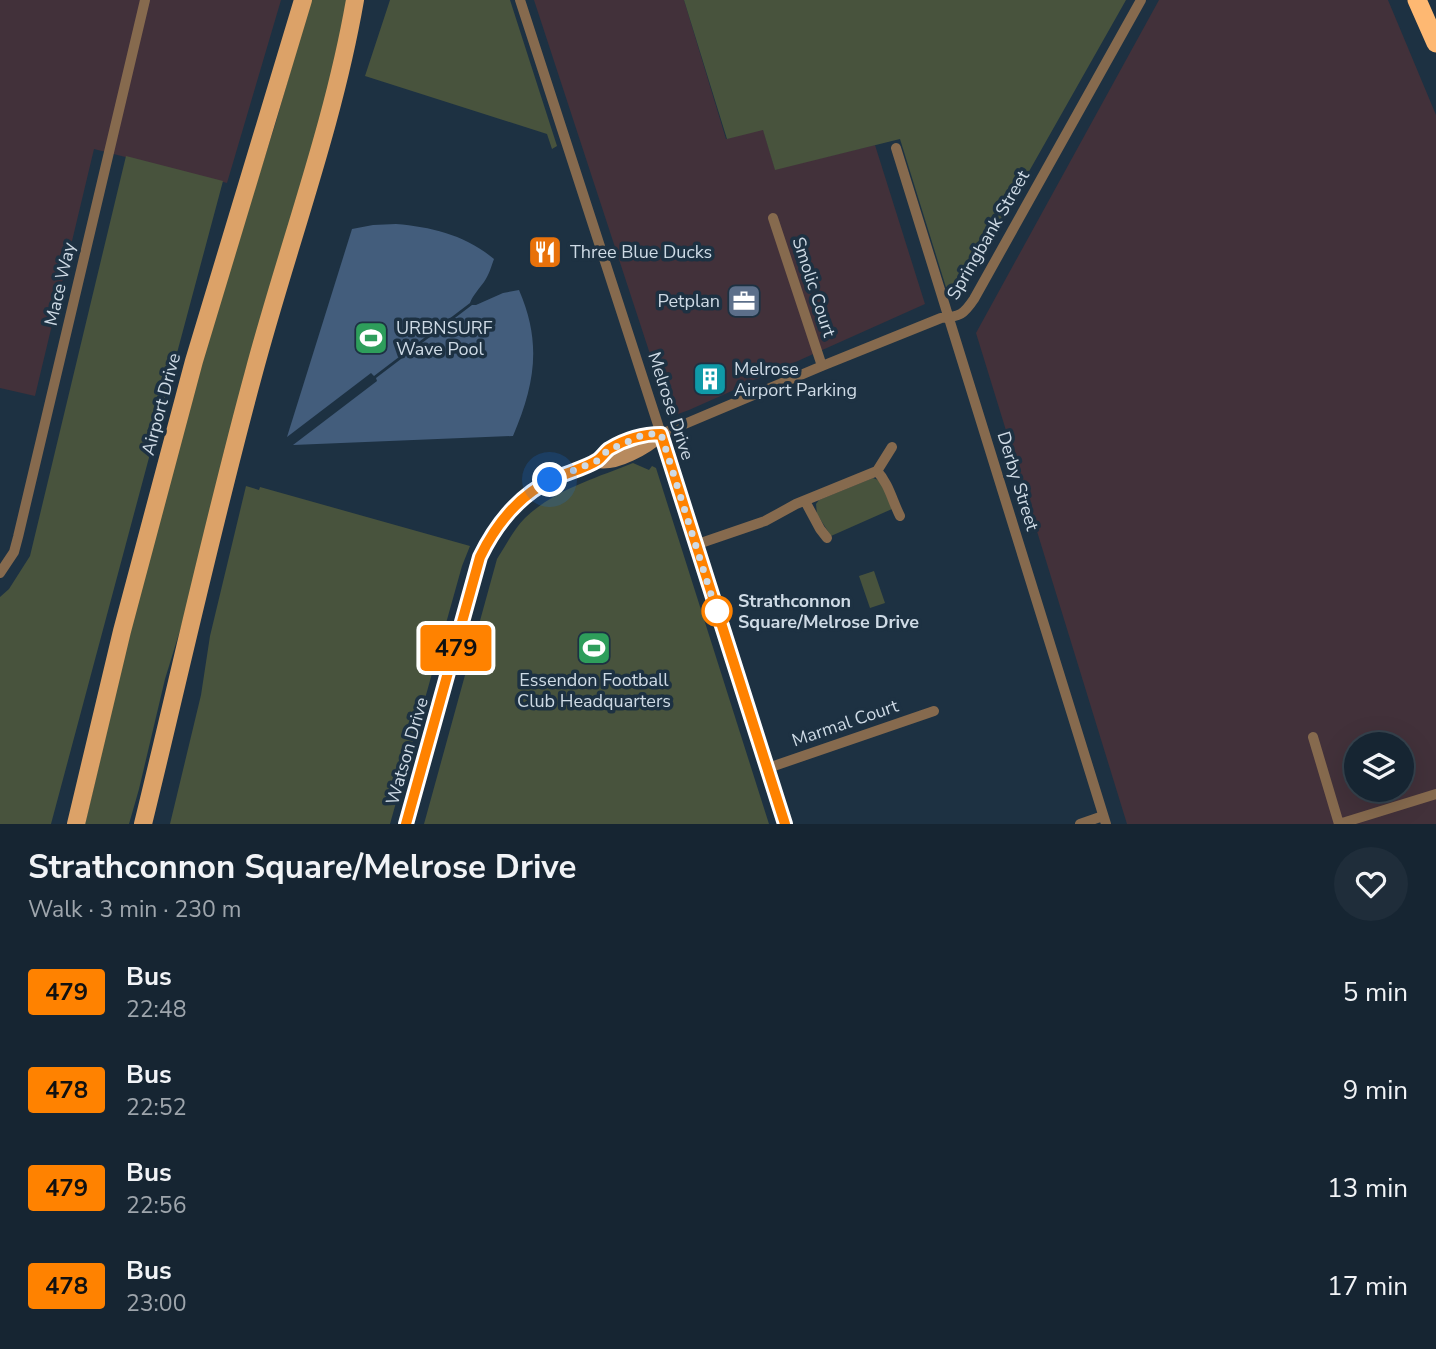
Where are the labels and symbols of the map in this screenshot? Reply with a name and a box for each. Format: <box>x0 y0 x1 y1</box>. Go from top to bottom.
street label: Springbank Street <box>941 165 1035 304</box>
restaurant icon: Three Blue Ducks <box>526 233 564 271</box>
street label: Smolic Court <box>787 234 842 341</box>
street label: Mace Way <box>39 239 81 328</box>
place label: Three Blue Ducks <box>570 240 712 264</box>
office icon: Petplan <box>725 282 763 320</box>
place label: Petplan <box>658 289 720 313</box>
place label: URBNSURF Wave Pool <box>396 316 493 361</box>
sports icon: URBNSURF Wave Pool <box>352 319 390 357</box>
street label: Melrose Drive <box>642 349 700 463</box>
street label: Airport Drive <box>136 350 186 458</box>
place label: Melrose Airport Parking <box>734 357 857 402</box>
building icon: Melrose Airport Parking <box>691 360 729 398</box>
street label: Derby Street <box>992 428 1045 534</box>
your location <box>532 462 567 497</box>
place label: Strathconnon Square/Melrose Drive <box>738 589 919 634</box>
marker: Strathconnon Square/Melrose Drive <box>702 596 732 626</box>
line badge: 479 <box>416 625 496 671</box>
sports icon: Essendon Football Club Headquarters <box>575 629 613 667</box>
place label: Essendon Football Club Headquarters <box>517 668 671 713</box>
street label: Marmal Court <box>789 693 902 752</box>
street label: Watson Drive <box>380 694 434 808</box>

